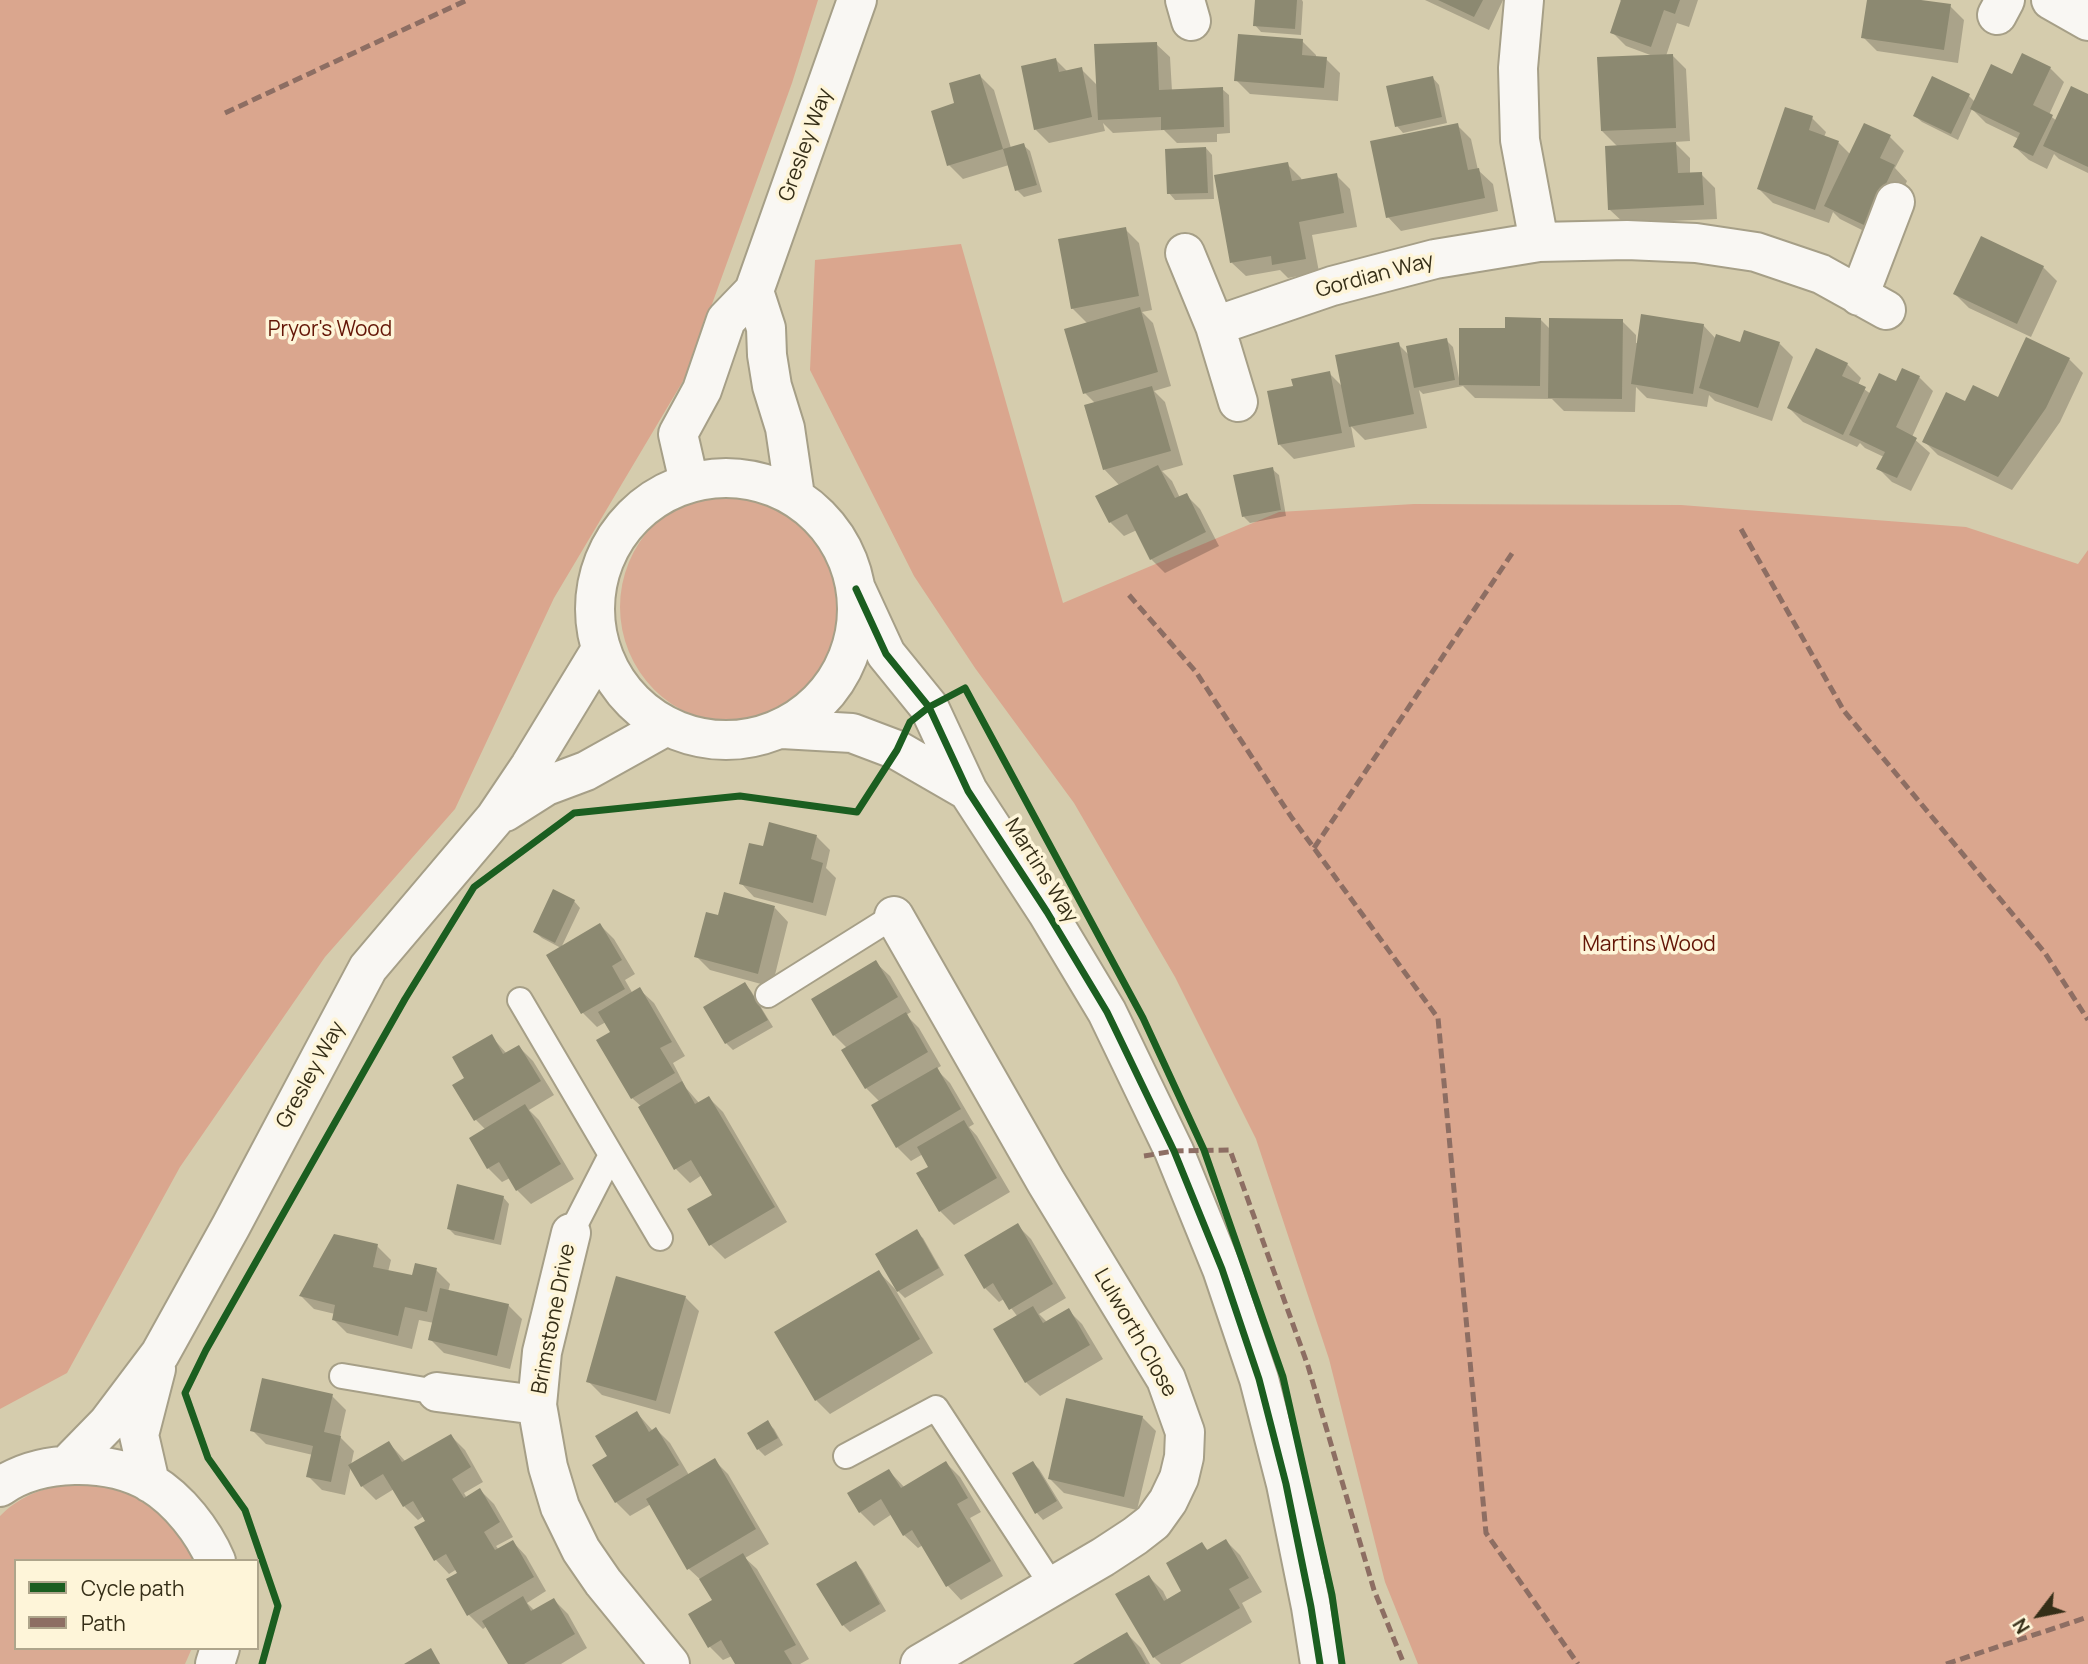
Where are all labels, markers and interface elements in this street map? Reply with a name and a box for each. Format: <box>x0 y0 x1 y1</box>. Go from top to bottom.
street label: Gresley Way <box>774 85 838 205</box>
street label: Gordian Way <box>1313 248 1437 304</box>
park label: Pryor's Wood <box>268 317 392 343</box>
street label: Martins Way <box>999 814 1083 928</box>
park label: Martins Wood <box>1582 932 1716 958</box>
street label: Gresley Way <box>271 1017 351 1133</box>
street label: Brimstone Drive <box>527 1242 581 1396</box>
street label: Lulworth Close <box>1088 1264 1182 1402</box>
legend <box>14 1559 259 1650</box>
text: Cycle path <box>81 1574 184 1602</box>
north arrow <box>2004 1580 2074 1650</box>
text: Path <box>81 1609 126 1637</box>
text: N <box>2007 1613 2036 1639</box>

